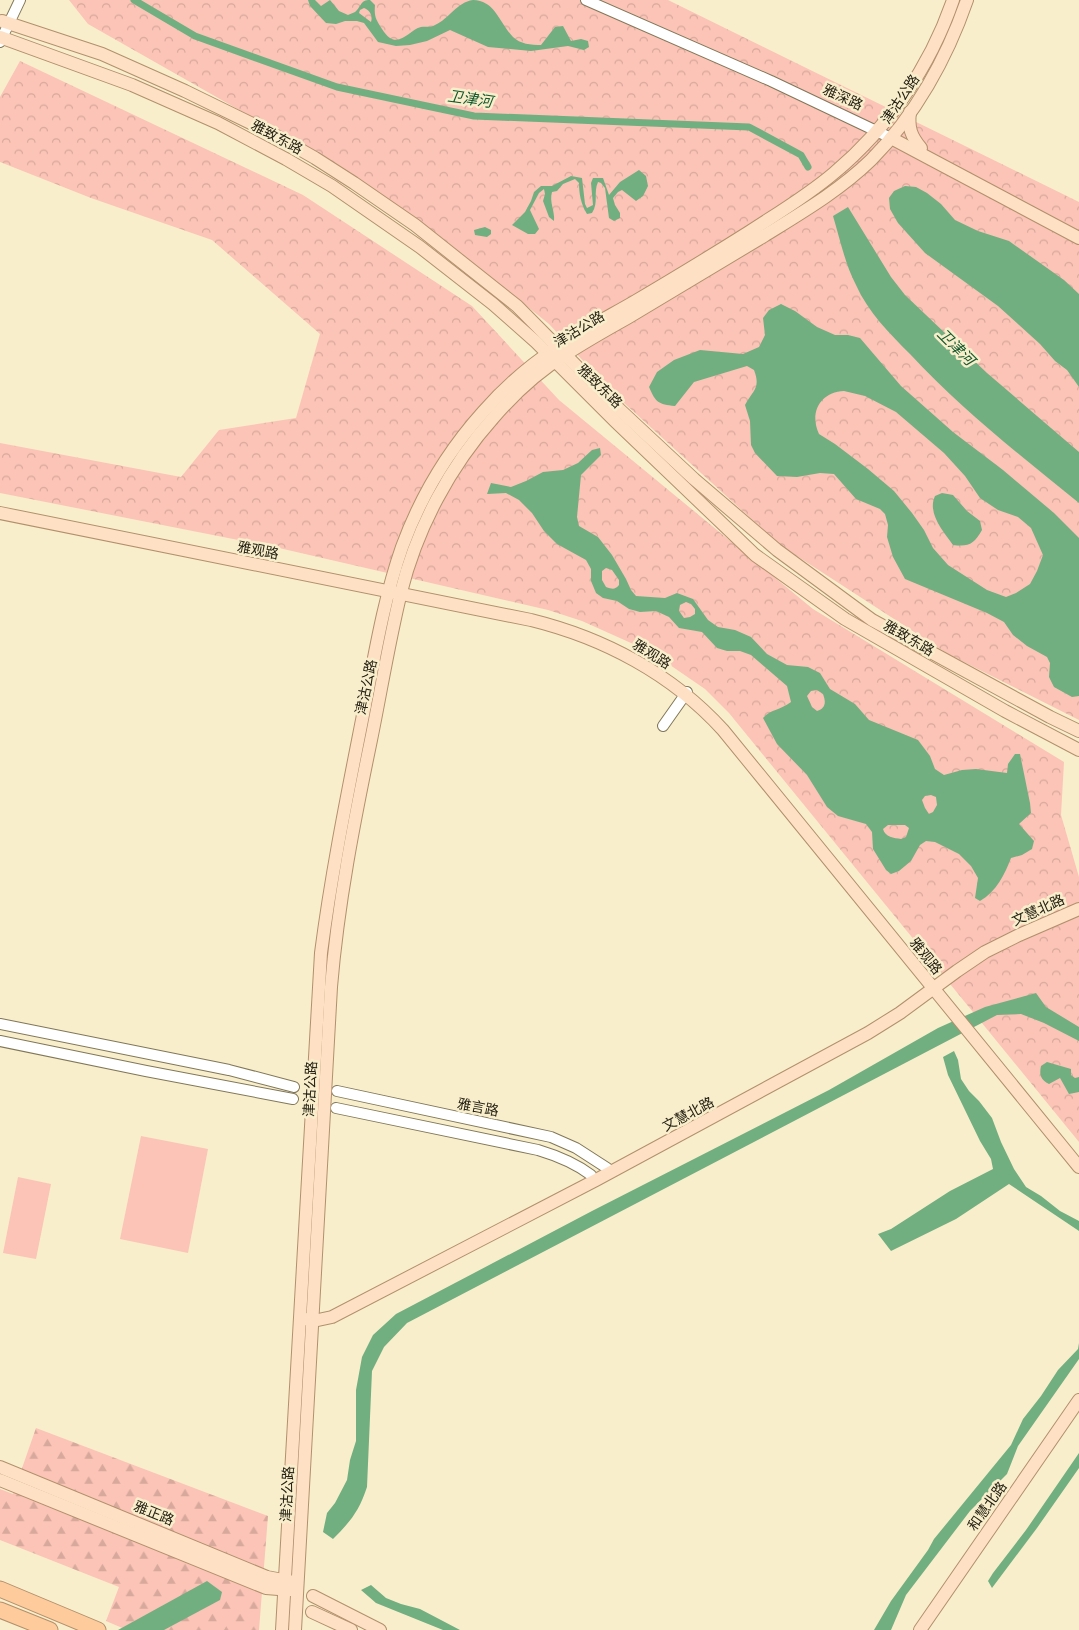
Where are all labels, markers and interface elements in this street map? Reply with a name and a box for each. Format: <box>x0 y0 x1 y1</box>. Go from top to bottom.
street label: 津沽公路 <box>877 71 923 127</box>
street label: 雅深路 <box>820 80 866 114</box>
water label: 卫津河 <box>446 86 497 111</box>
street label: 雅致东路 <box>248 116 306 158</box>
street label: 津沽公路 <box>550 307 608 351</box>
water label: 卫津河 <box>934 324 981 371</box>
street label: 雅致东路 <box>574 360 626 412</box>
street label: 雅观路 <box>236 537 280 563</box>
street label: 雅致东路 <box>880 616 938 660</box>
street label: 雅观路 <box>629 635 675 673</box>
street label: 津沽公路 <box>351 658 381 716</box>
street label: 文慧北路 <box>1009 890 1067 930</box>
street label: 雅观路 <box>906 934 946 978</box>
street label: 津沽公路 <box>300 1061 320 1117</box>
street label: 文慧北路 <box>659 1093 717 1135</box>
street label: 雅言路 <box>456 1094 500 1120</box>
street label: 津沽公路 <box>277 1466 297 1522</box>
street label: 和慧北路 <box>964 1478 1010 1534</box>
street label: 雅正路 <box>131 1497 177 1529</box>

